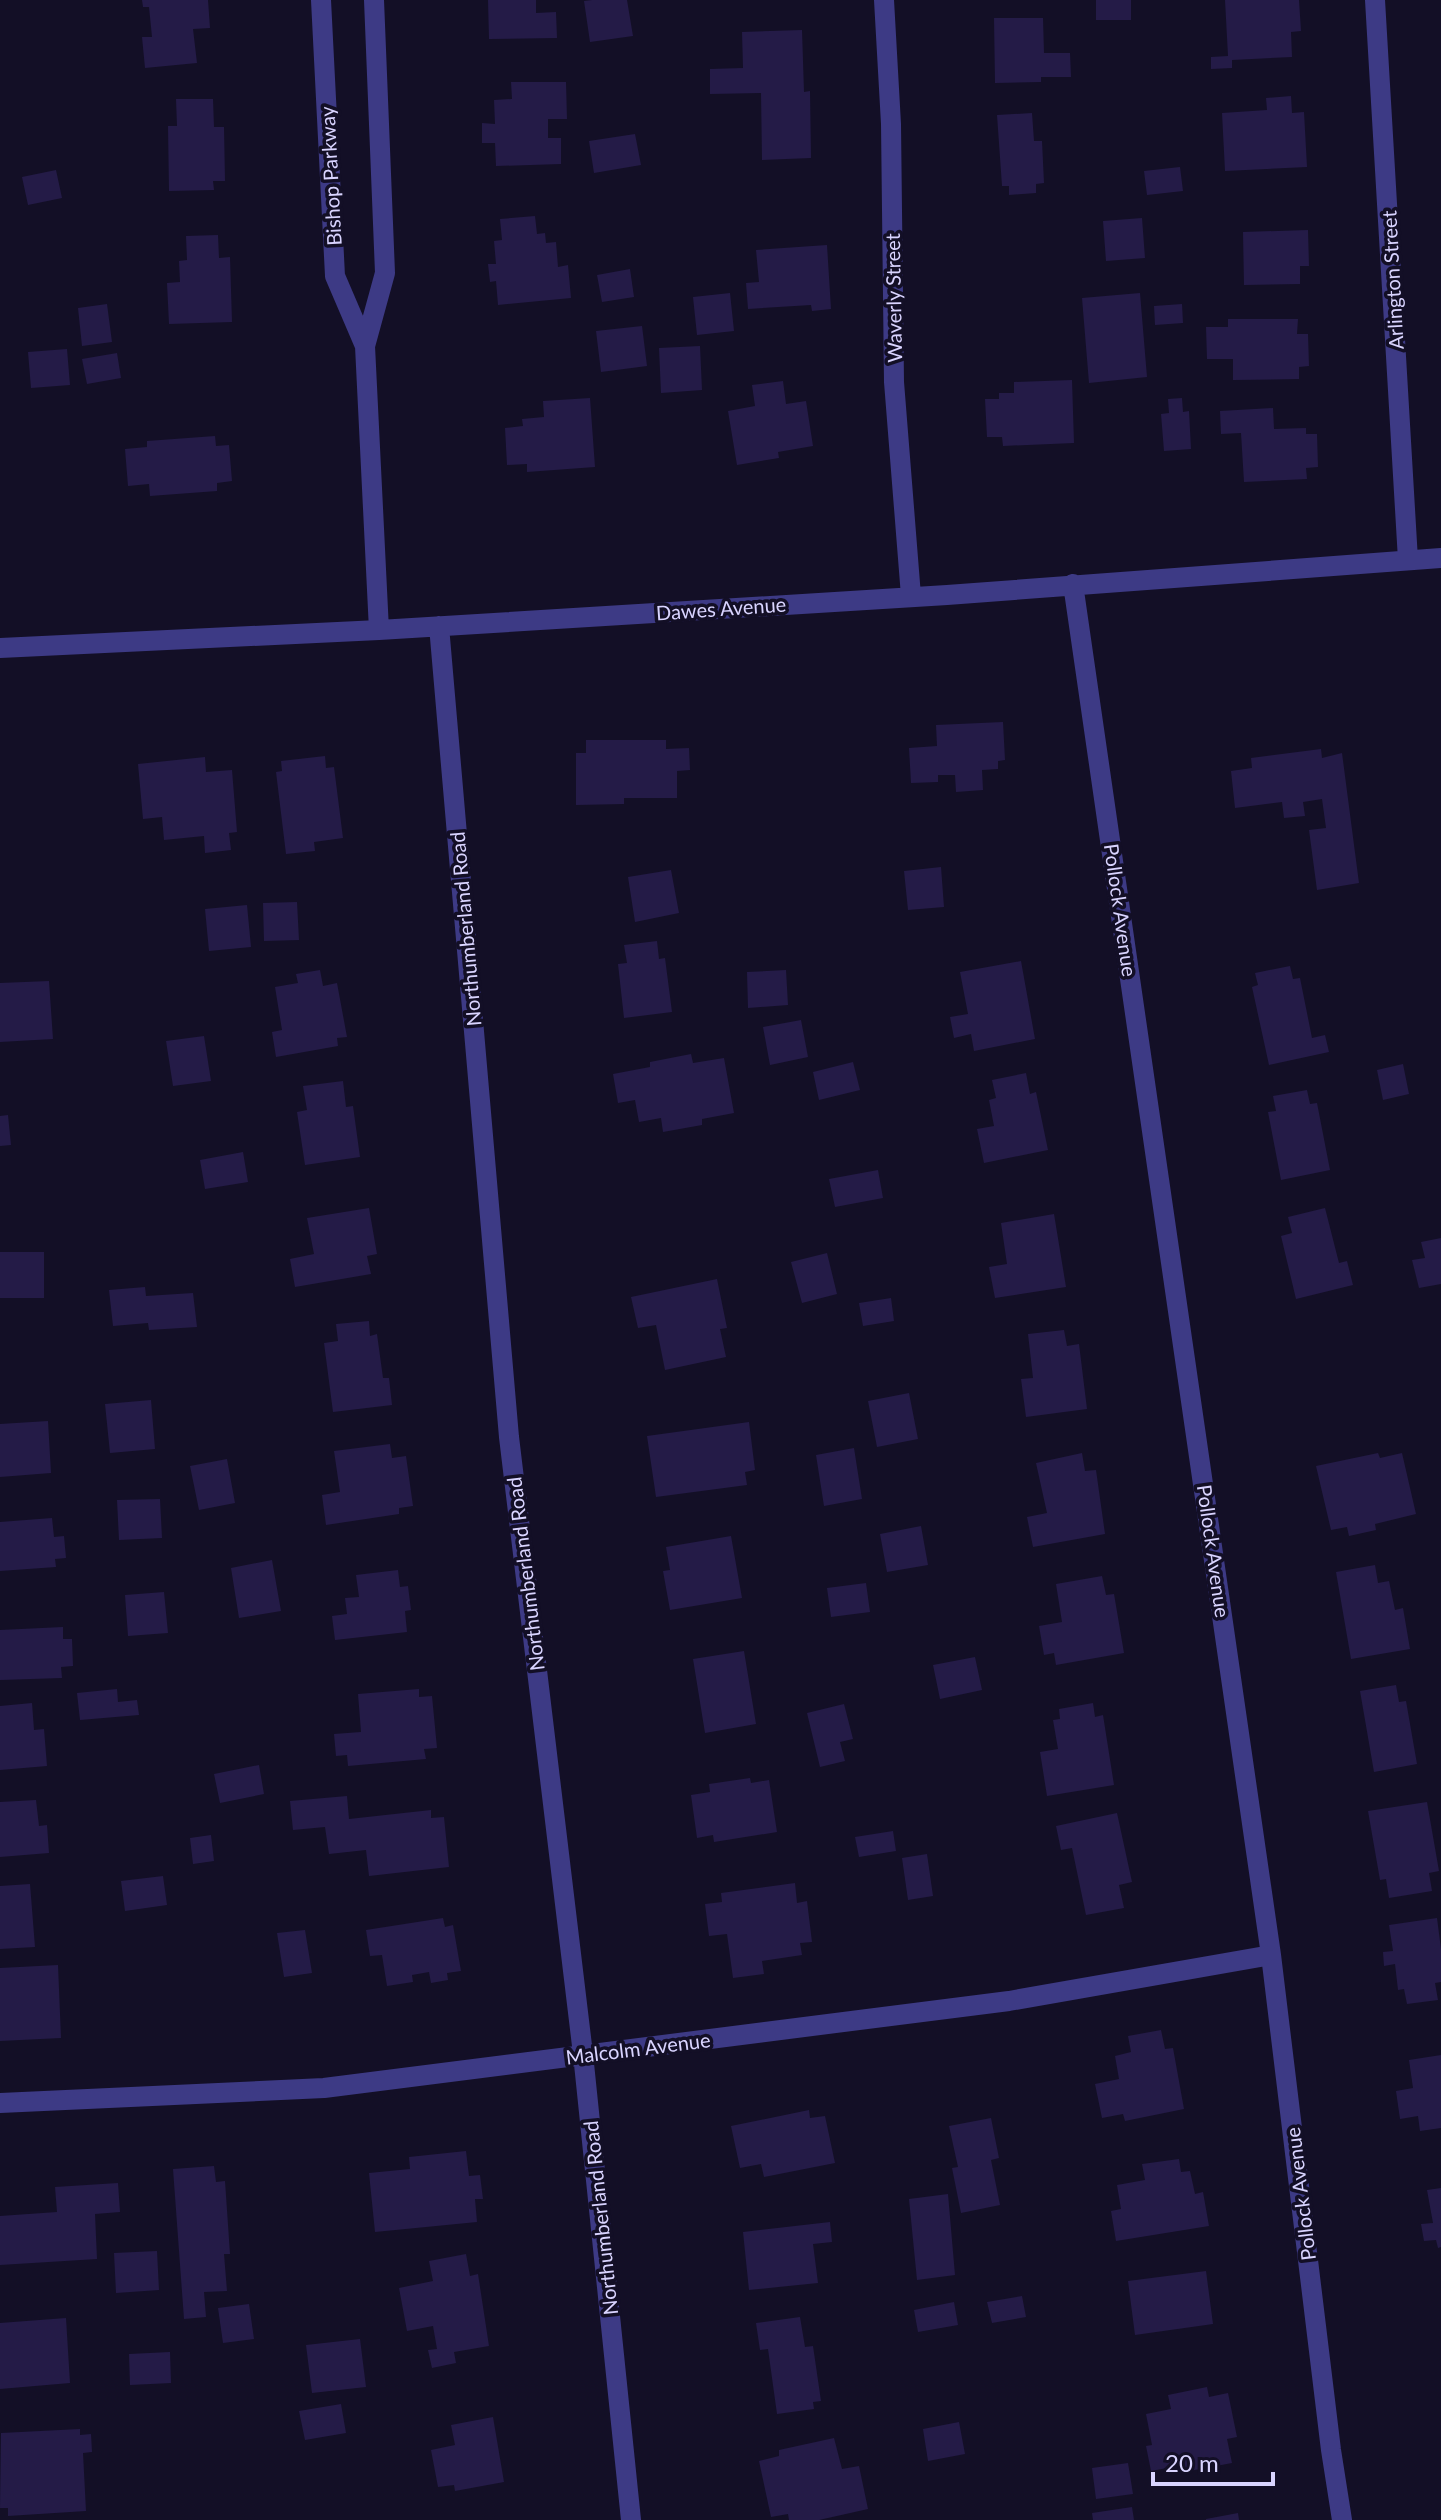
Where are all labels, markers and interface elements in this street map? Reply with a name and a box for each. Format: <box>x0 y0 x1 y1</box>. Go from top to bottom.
street label: Bishop Parkway <box>314 105 346 246</box>
street label: Arlington Street <box>1376 210 1408 350</box>
street label: Waverly Street <box>880 233 906 363</box>
street label: Dawes Avenue <box>655 591 787 625</box>
street label: Northumberland Road <box>445 831 485 1027</box>
street label: Pollock Avenue <box>1100 842 1142 978</box>
street label: Northumberland Road <box>501 1476 549 1672</box>
street label: Pollock Avenue <box>1193 1483 1235 1619</box>
street label: Malcolm Avenue <box>564 2027 712 2069</box>
street label: Northumberland Road <box>578 2120 622 2316</box>
street label: Pollock Avenue <box>1280 2126 1320 2262</box>
scale bar <box>1153 2436 1273 2486</box>
text: 20 m <box>1165 2448 1219 2477</box>

